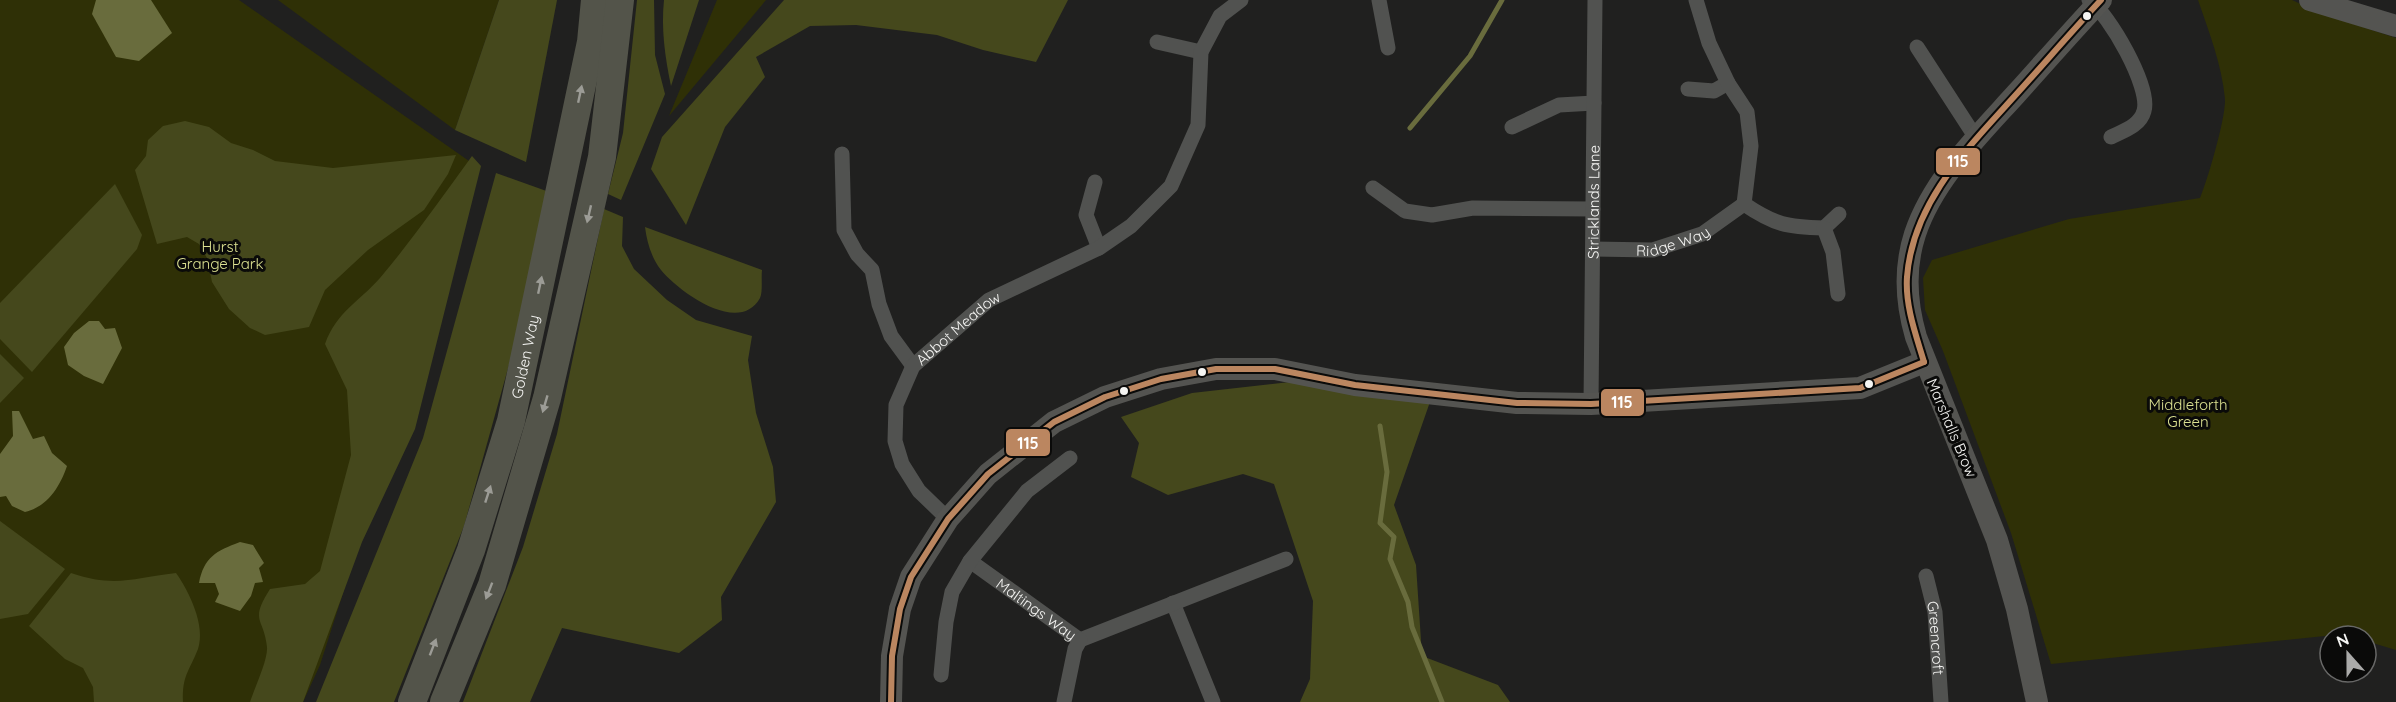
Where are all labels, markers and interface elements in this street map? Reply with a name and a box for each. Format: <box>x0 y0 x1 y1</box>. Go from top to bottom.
unlabelled marker <box>2081 10 2093 22</box>
one-way arrow <box>576 84 585 103</box>
street label: Stricklands Lane <box>1583 145 1603 259</box>
line badge: 115 <box>1935 147 1981 176</box>
text: 115 <box>1947 151 1969 171</box>
one-way arrow <box>584 205 594 223</box>
street label: Ridge Way <box>1636 222 1714 260</box>
park label: Hurst Grange Park <box>176 237 264 273</box>
one-way arrow <box>536 275 545 294</box>
street label: Abbot Meadow <box>912 287 1003 369</box>
street label: Golden Way <box>507 313 543 400</box>
unlabelled marker <box>1196 366 1208 378</box>
street label: Marshalls Brow <box>1923 376 1981 480</box>
unlabelled marker <box>1863 378 1875 390</box>
unlabelled marker <box>1118 385 1130 397</box>
line badge: 115 <box>1600 388 1645 417</box>
text: 115 <box>1611 392 1633 412</box>
one-way arrow <box>540 395 550 413</box>
park label: Middleforth Green <box>2149 395 2227 431</box>
line badge: 115 <box>1005 428 1051 457</box>
text: 115 <box>1017 433 1039 453</box>
one-way arrow <box>484 485 493 503</box>
street label: Maltings Way <box>993 574 1080 644</box>
one-way arrow <box>484 582 494 600</box>
street label: Greencroft <box>1923 599 1949 676</box>
north arrow <box>2318 624 2378 684</box>
text: N <box>2334 629 2352 651</box>
one-way arrow <box>428 638 438 656</box>

